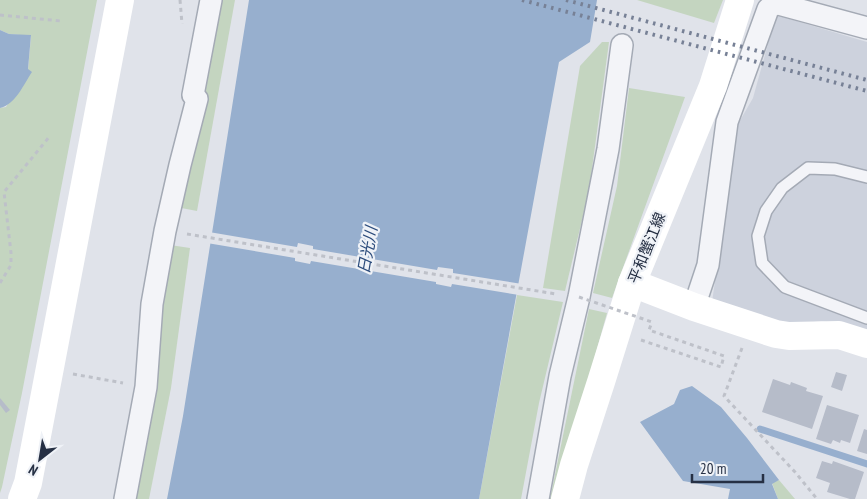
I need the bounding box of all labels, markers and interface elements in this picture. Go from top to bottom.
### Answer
street label: 平和蟹江線 [624,209,669,286]
water label: 日光川 [353,223,381,275]
north arrow [15,434,65,484]
scale bar [692,452,763,484]
text: 20 m [700,459,726,478]
text: N [25,460,41,480]

